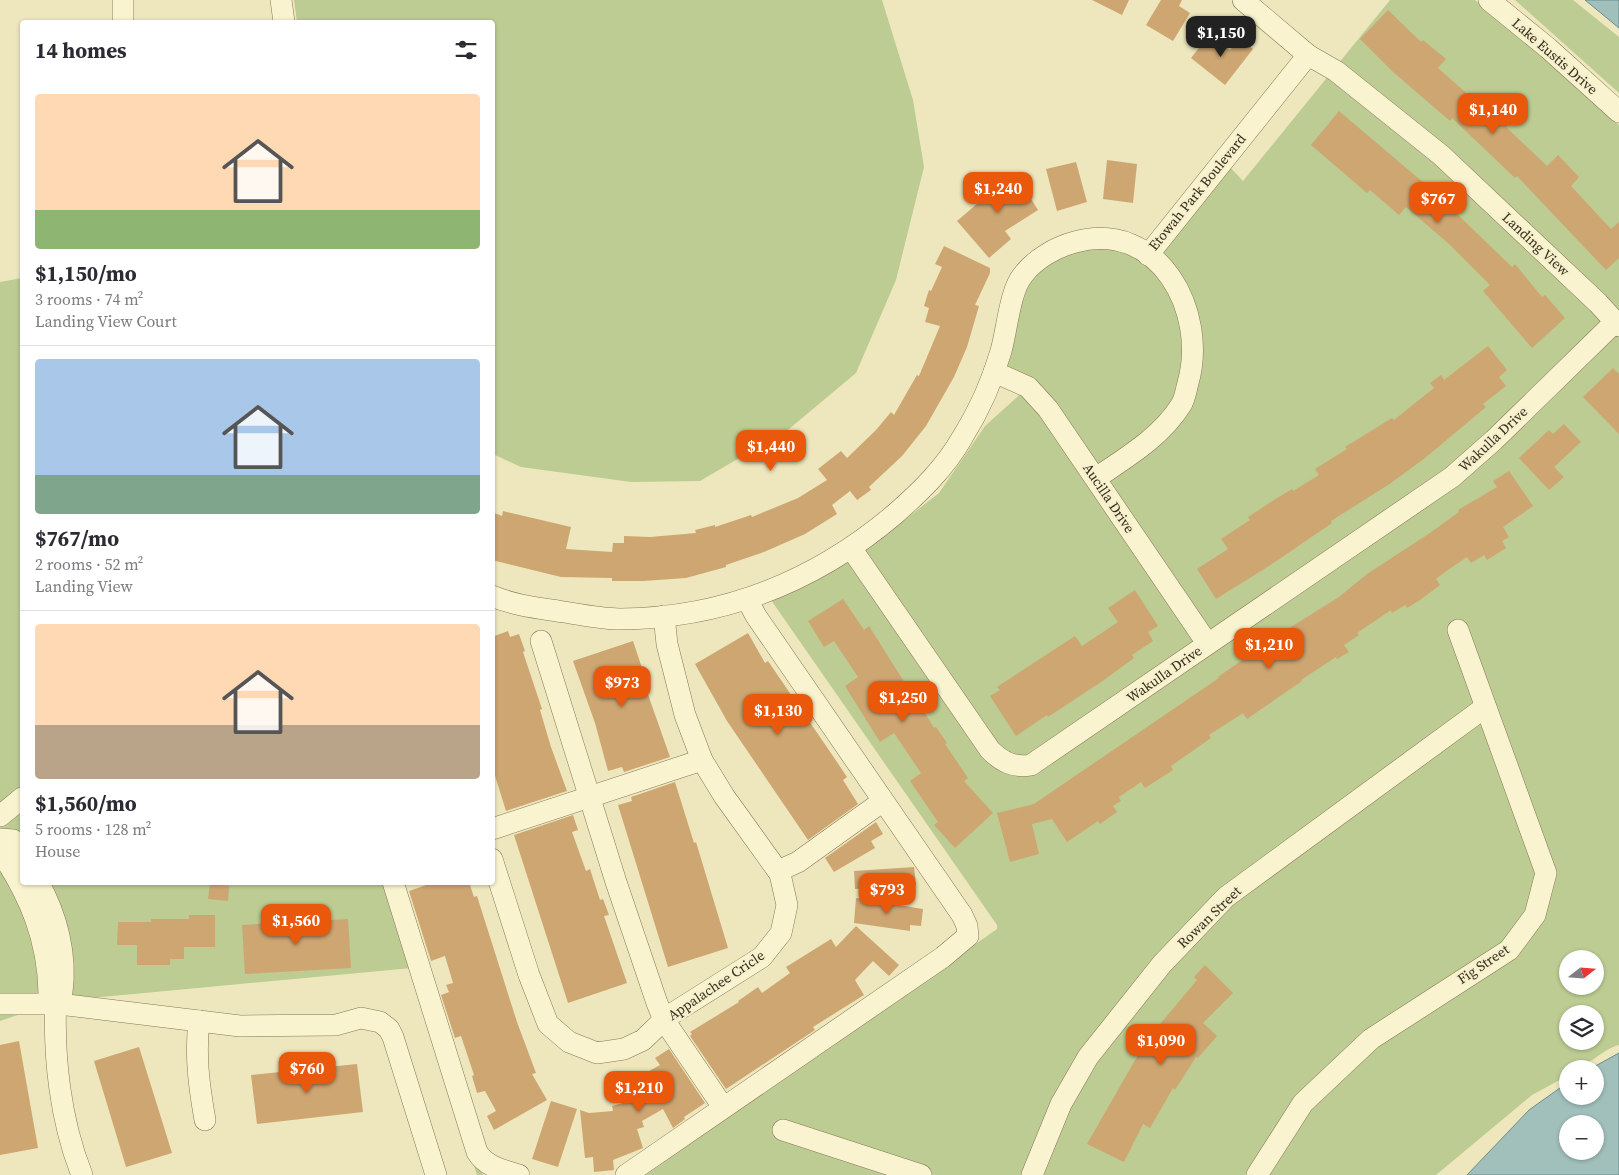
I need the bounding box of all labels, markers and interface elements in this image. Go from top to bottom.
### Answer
street label: Lake Eustis Drive [1508,13,1602,99]
pin: $1,150 [1180,15,1262,58]
text: $1,150 [1197,21,1245,43]
text: 14 homes [35,36,127,65]
icon: filters [452,36,480,64]
pin: $1,140 [1452,92,1534,135]
text: $1,140 [1469,98,1517,120]
icon: home [213,126,303,216]
street label: Etowah Park Boulevard [1144,129,1251,255]
pin: $1,240 [957,172,1039,214]
text: $1,240 [974,177,1022,199]
pin: $767 [1408,182,1468,224]
text: $767 [1421,187,1455,209]
street label: Landing View [1498,208,1574,281]
text: $1,150/mo [35,259,137,288]
text: 3 rooms · 74 m² [35,288,143,310]
text: Landing View Court [35,310,177,332]
icon: home [213,392,303,482]
street label: Wakulla Drive [1454,402,1532,476]
pin: $1,440 [730,430,812,472]
text: $1,440 [747,435,795,457]
street label: Aucilla Drive [1078,459,1140,537]
text: $767/mo [35,524,119,553]
text: 2 rooms · 52 m² [35,553,143,575]
text: Landing View [35,575,133,597]
pin: $1,210 [1228,628,1310,670]
text: $1,210 [1245,633,1293,655]
street label: Wakulla Drive [1122,641,1206,707]
icon: home [213,657,303,747]
pin: $973 [592,666,652,708]
text: $973 [605,671,639,693]
pin: $1,250 [862,680,944,723]
text: $1,250 [879,686,927,708]
pin: $1,130 [737,694,819,736]
text: $1,130 [754,699,802,721]
text: $1,560/mo [35,789,137,818]
text: 5 rooms · 128 m² [35,818,151,840]
text: House [35,840,80,862]
pin: $793 [857,872,917,915]
text: $793 [870,878,904,900]
street label: Rowan Street [1173,881,1246,953]
pin: $1,560 [255,904,337,946]
text: $1,560 [272,909,320,931]
street label: Fig Street [1453,939,1513,989]
street label: Appalachee Cricle [664,945,768,1025]
north arrow [1559,950,1604,995]
map controls [1559,950,1604,1160]
button: layers [1559,1005,1604,1050]
pin: $1,090 [1120,1024,1202,1066]
text: $1,090 [1137,1029,1185,1051]
pin: $760 [277,1052,337,1094]
text: $760 [290,1057,324,1079]
button: + [1559,1060,1604,1105]
pin: $1,210 [598,1070,680,1113]
text: $1,210 [615,1076,663,1098]
button: − [1559,1115,1604,1160]

